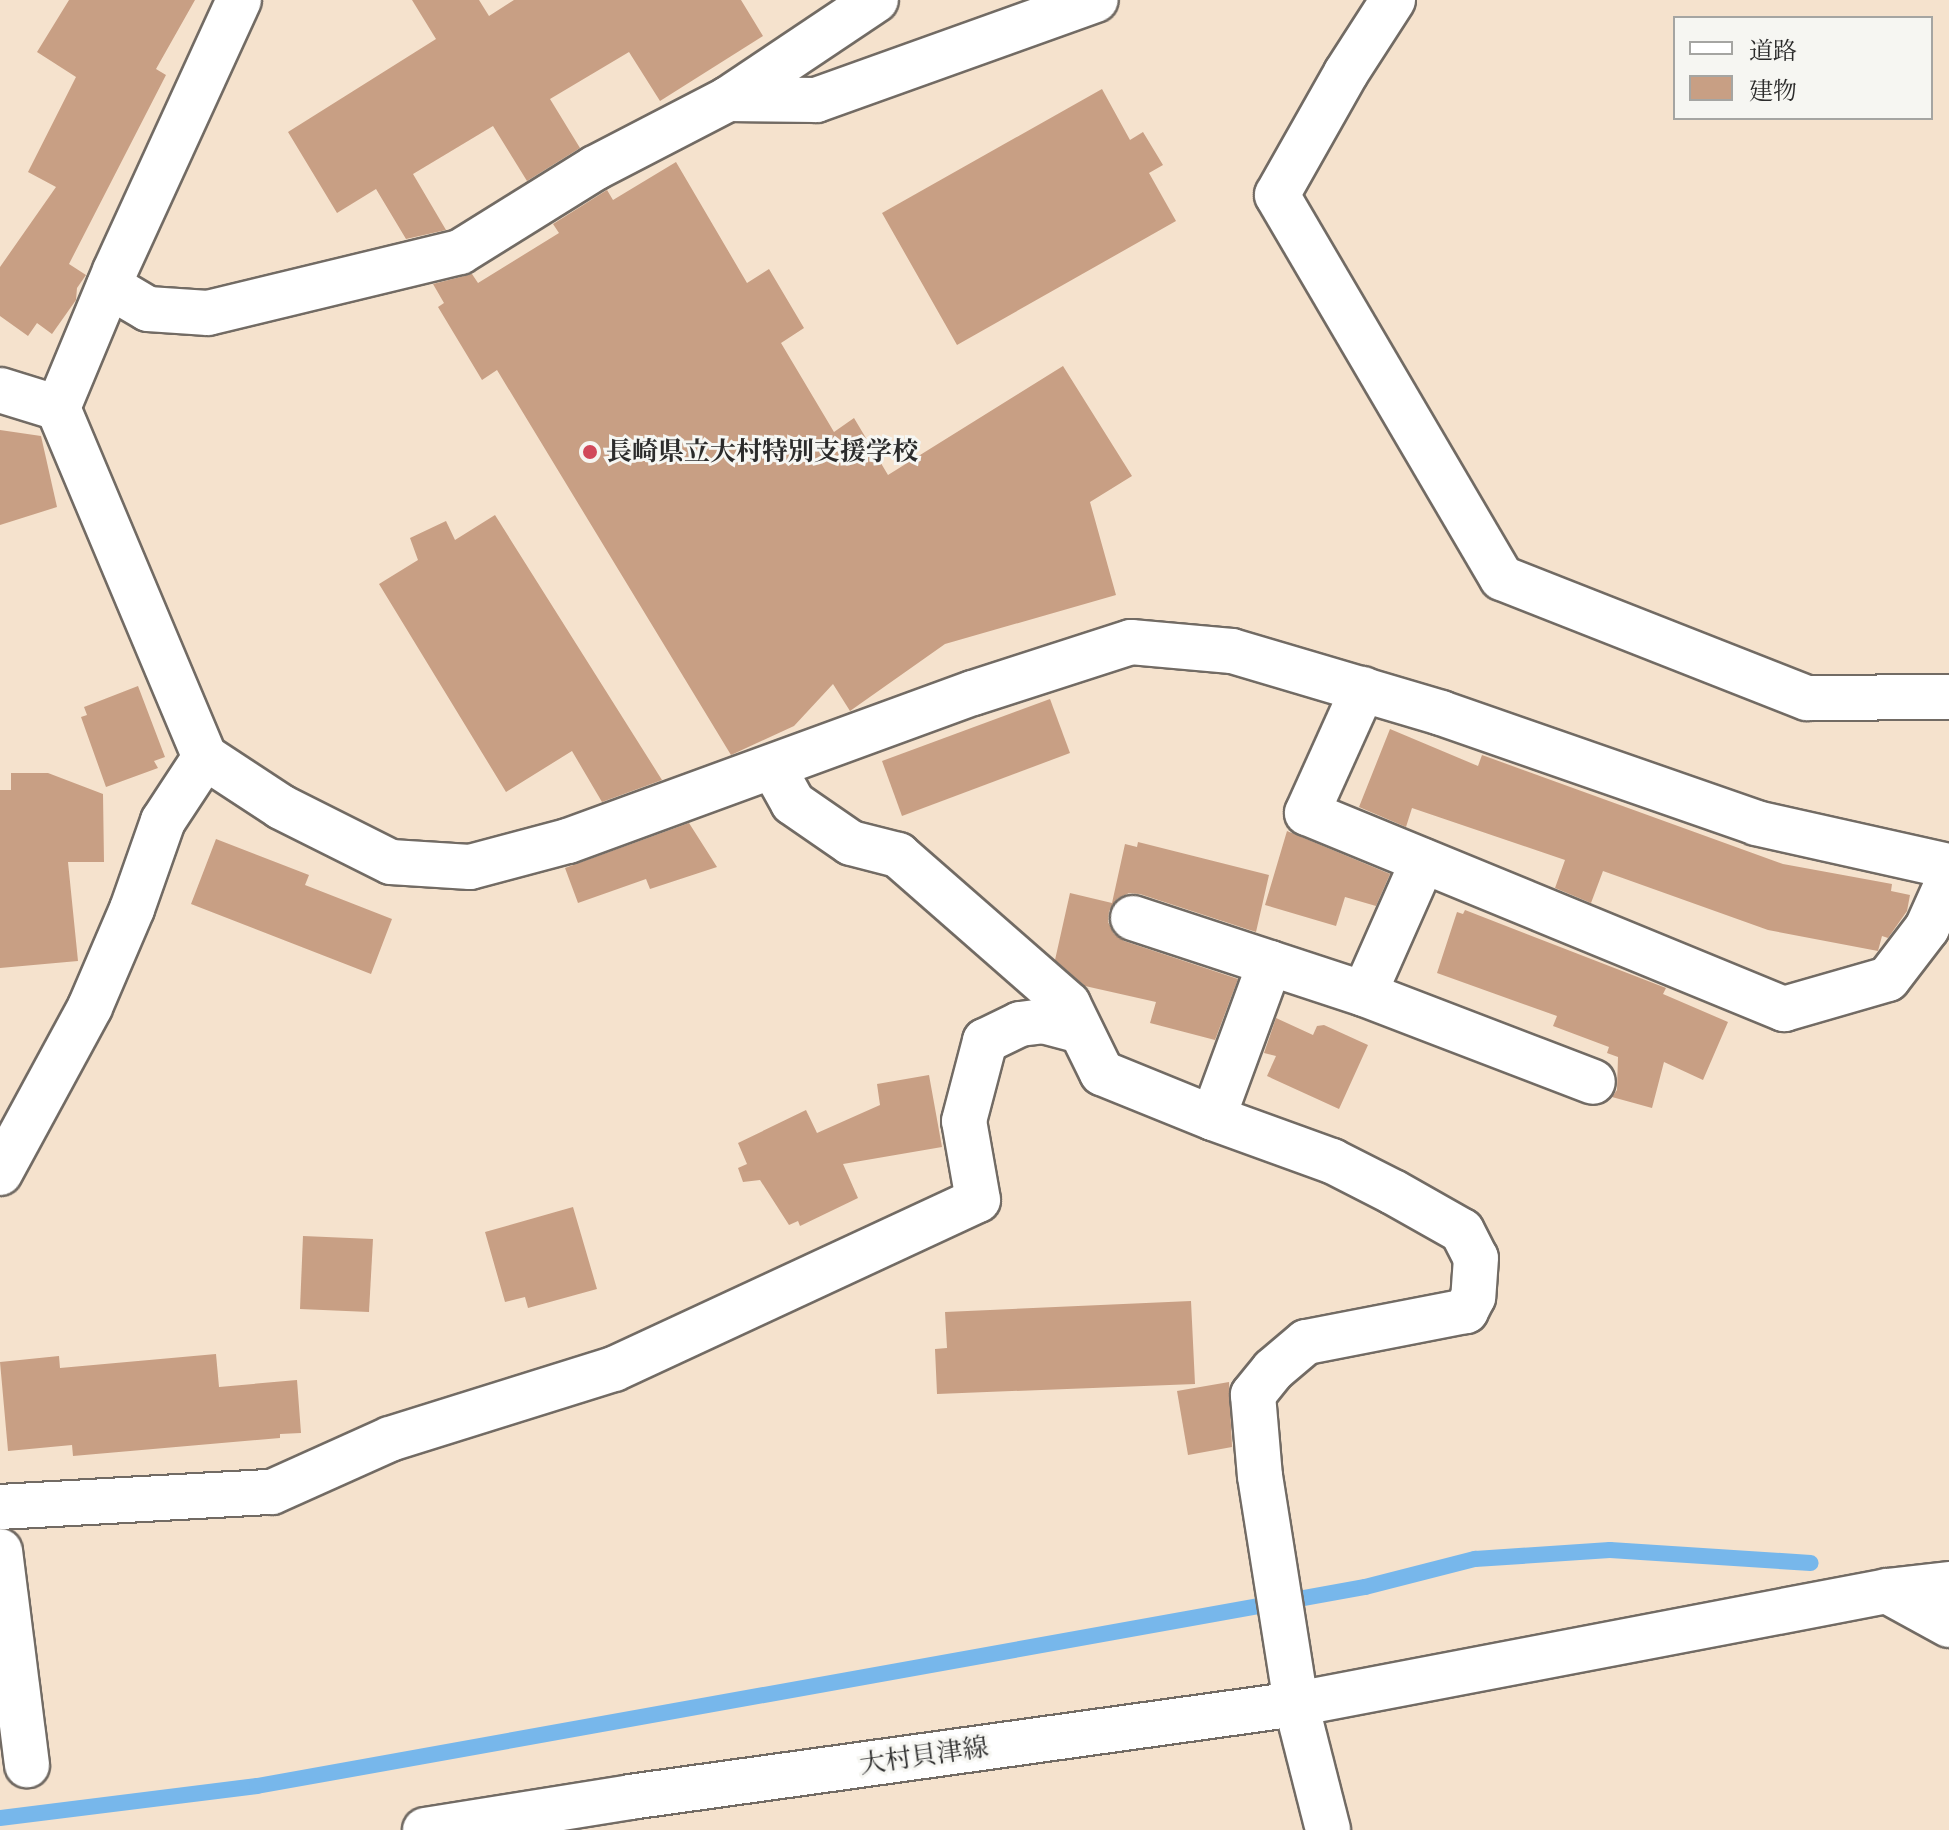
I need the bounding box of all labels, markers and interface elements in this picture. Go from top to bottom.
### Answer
legend [1673,16,1933,120]
text: 道路 [1749,37,1797,65]
text: 建物 [1749,77,1797,105]
place label: 長崎県立大村特別支援学校 [606,436,918,468]
marker: 長崎県立大村特別支援学校 [581,443,599,461]
street label: 大村貝津線 [857,1732,991,1780]

